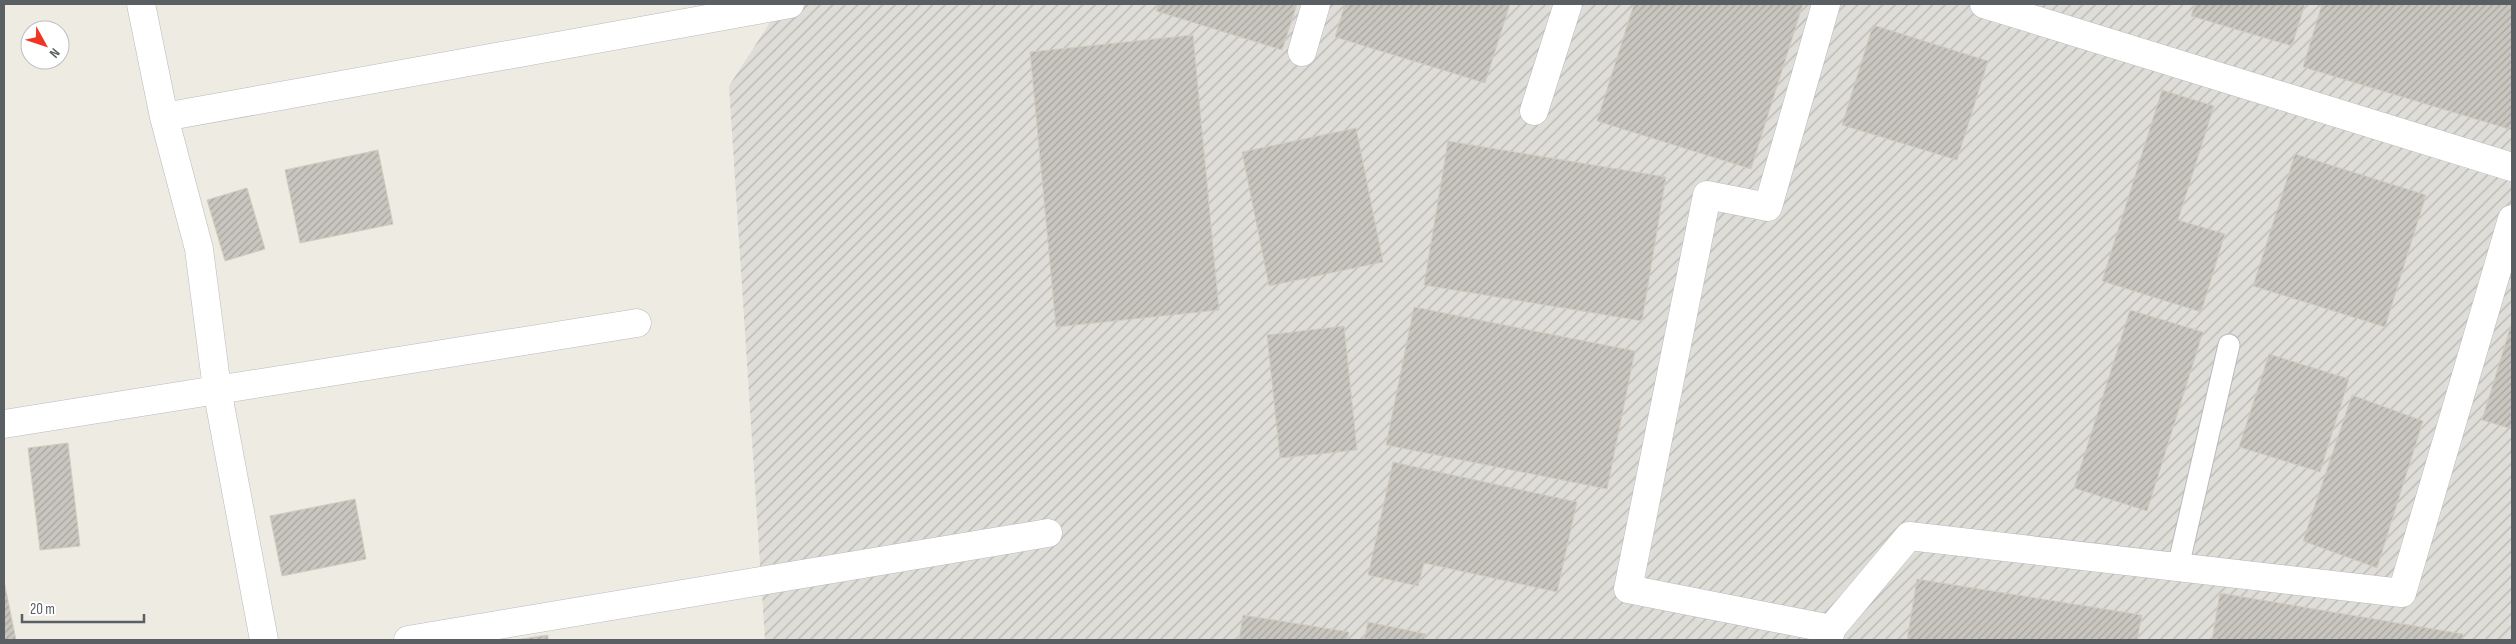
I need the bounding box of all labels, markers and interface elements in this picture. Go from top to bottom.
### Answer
north arrow [20,20,70,70]
text: N [46,45,63,61]
scale bar [22,592,145,624]
text: 20 m [30,600,55,619]

